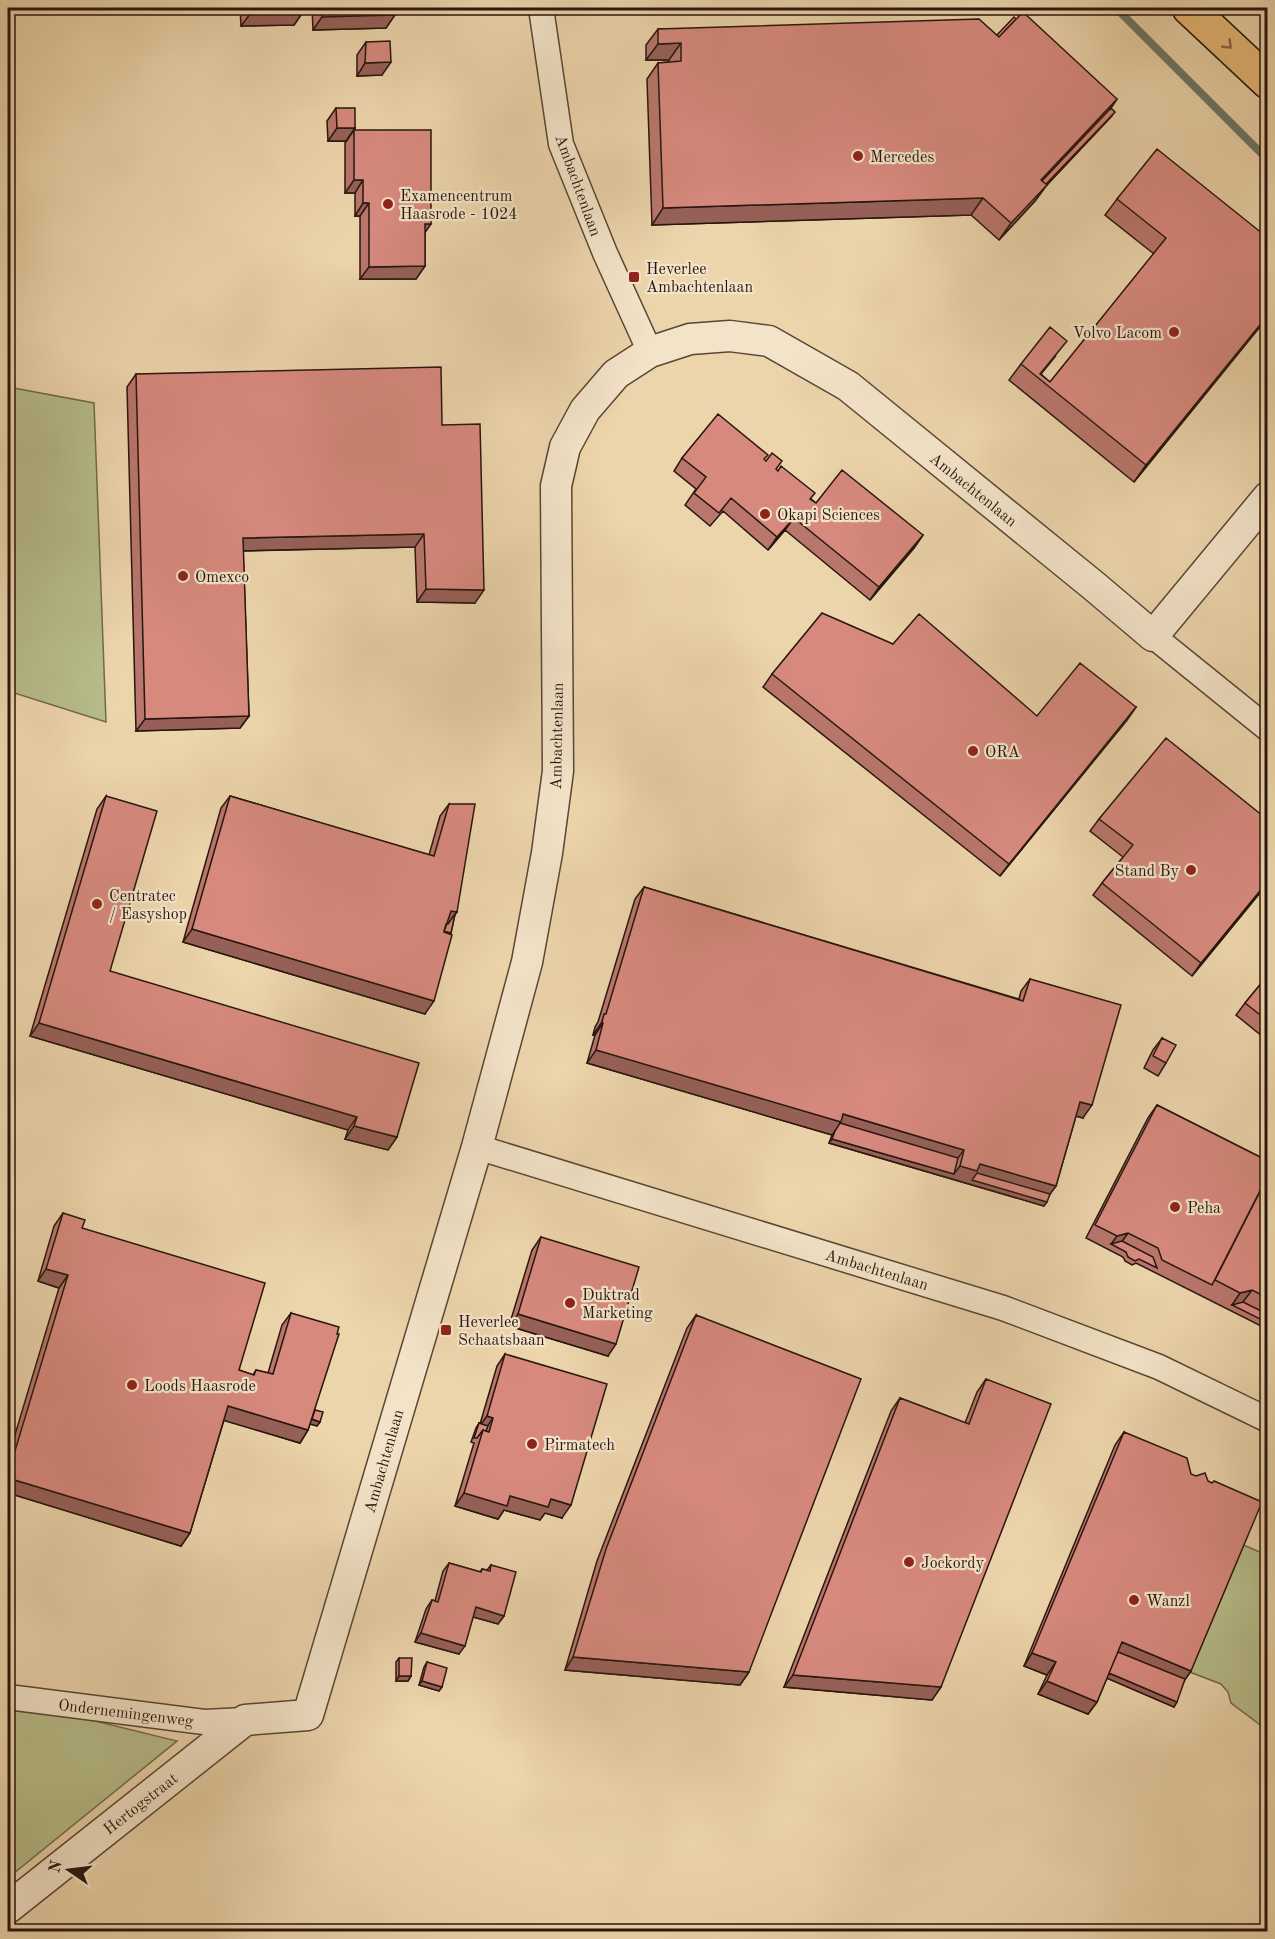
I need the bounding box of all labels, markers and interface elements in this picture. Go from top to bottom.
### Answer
one-way arrow [1222,38,1232,49]
street label: Ambachtenlaan [551,133,603,239]
marker: Mercedes [851,149,865,163]
place label: Mercedes [870,150,934,166]
place label: Examencentrum Haasrode - 1024 [400,189,518,223]
marker: Examencentrum Haasrode - 1024 [381,197,395,211]
place label: Heverlee Ambachtenlaan [646,262,753,296]
marker: Heverlee Ambachtenlaan [627,270,641,284]
marker: Volvo Lacom [1167,325,1181,339]
place label: Volvo Lacom [1073,326,1162,342]
street label: Ambachtenlaan [926,451,1020,531]
marker: Okapi Sciences [758,507,772,521]
place label: Okapi Sciences [777,508,880,524]
marker: Omexco [176,569,190,583]
place label: Omexco [195,570,249,586]
street label: Ambachtenlaan [549,682,567,790]
marker: ORA [966,744,980,758]
place label: ORA [985,745,1020,761]
marker: Stand By [1184,863,1198,877]
place label: Stand By [1115,864,1180,880]
place label: Centratec / Easyshop [109,889,187,923]
marker: Centratec / Easyshop [90,897,104,911]
marker: Peha [1168,1200,1182,1214]
place label: Peha [1187,1201,1221,1217]
street label: Ambachtenlaan [823,1248,930,1294]
place label: Duktrad Marketing [582,1288,653,1322]
marker: Duktrad Marketing [563,1296,577,1310]
place label: Heverlee Schaatsbaan [458,1315,545,1349]
marker: Heverlee Schaatsbaan [439,1323,453,1337]
marker: Loods Haasrode [125,1378,139,1392]
place label: Loods Haasrode [144,1379,256,1395]
street label: Ambachtenlaan [362,1408,407,1515]
marker: Pirmatech [525,1437,539,1451]
place label: Pirmatech [544,1438,615,1454]
marker: Jockordy [902,1555,916,1569]
place label: Jockordy [921,1556,985,1572]
marker: Wanzl [1127,1593,1141,1607]
place label: Wanzl [1146,1594,1190,1610]
street label: Ondernemingenweg [57,1698,195,1730]
street label: Hertogstraat [101,1771,182,1838]
north arrow [39,1840,99,1900]
text: N [47,1858,66,1875]

